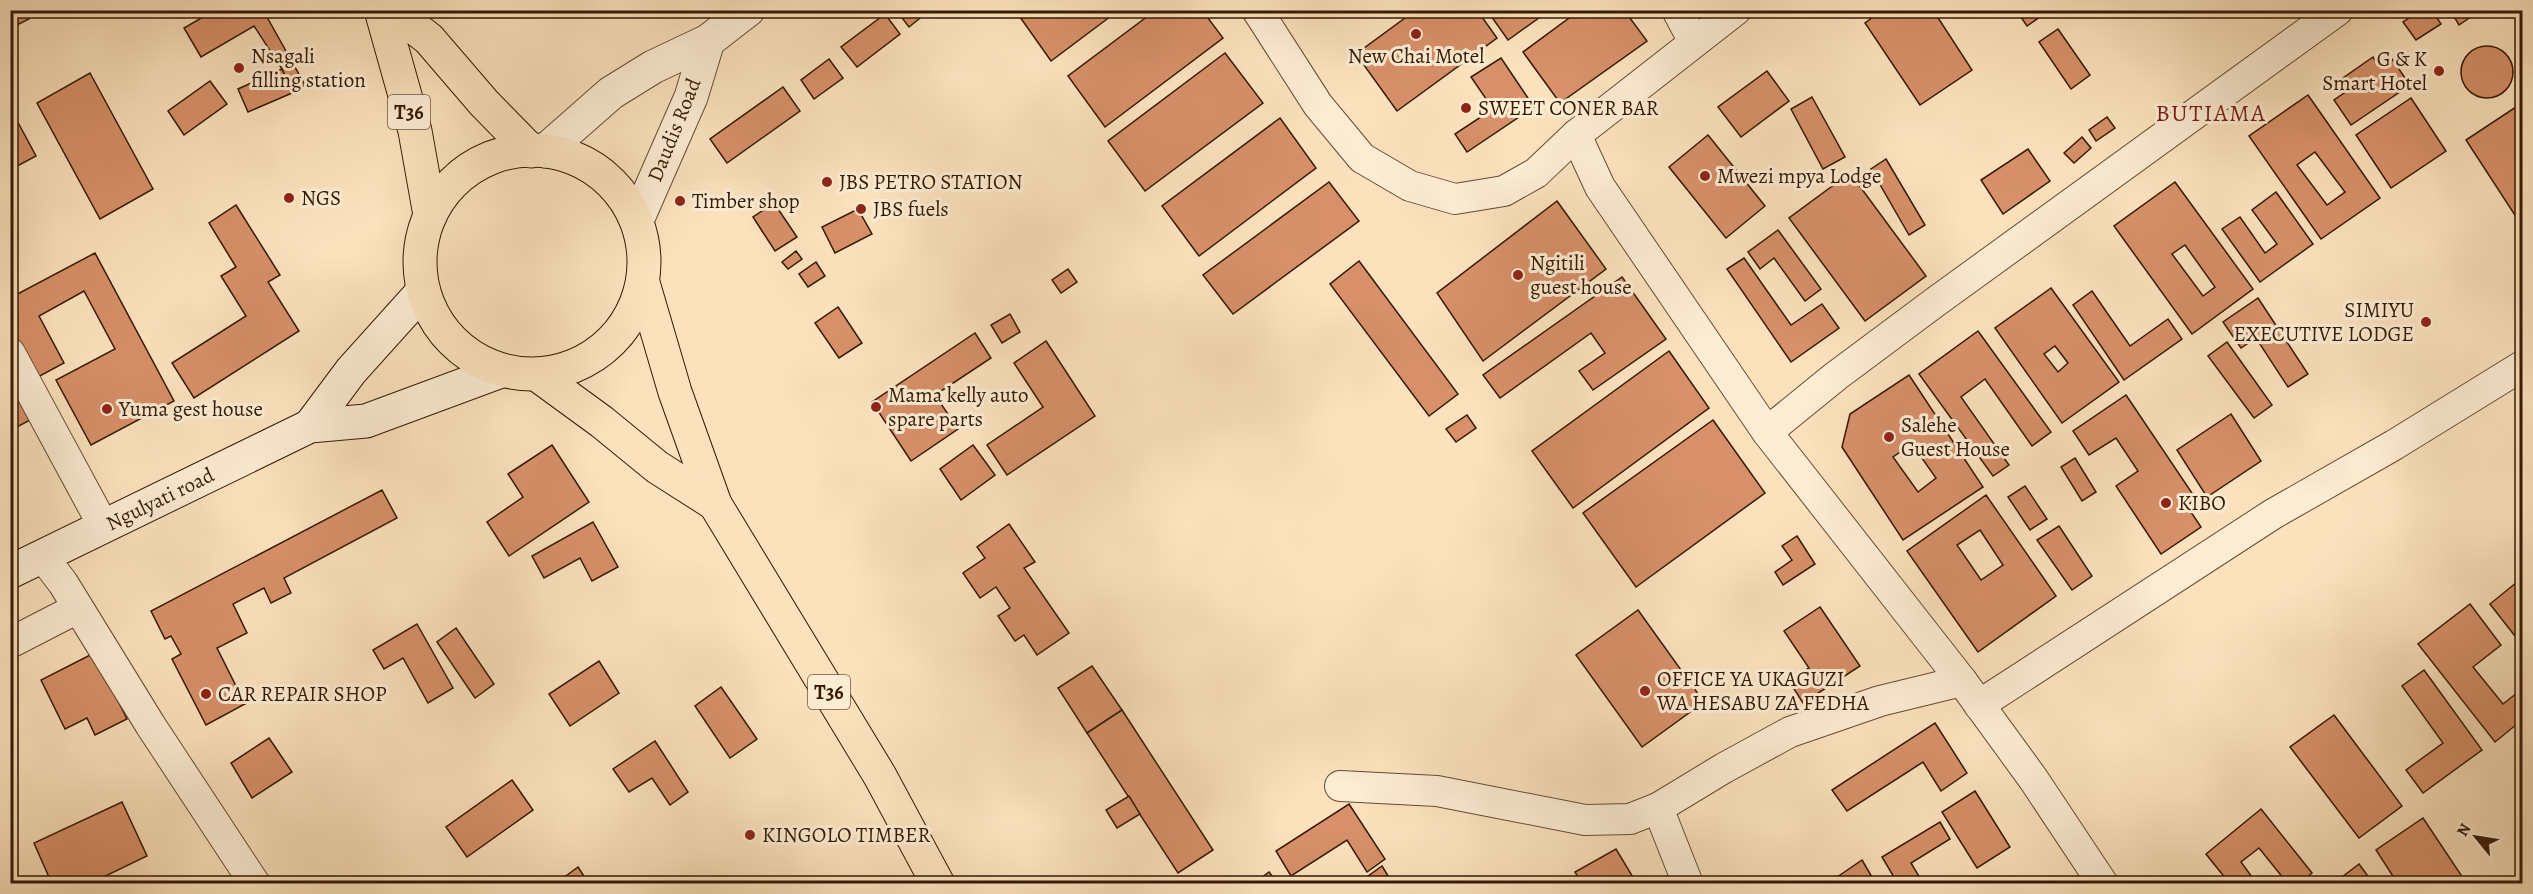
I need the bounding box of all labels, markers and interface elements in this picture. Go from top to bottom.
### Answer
marker: New Chai Motel [1409,27,1423,41]
place label: Nsagali filling station [251,42,366,94]
place label: New Chai Motel [1348,42,1484,70]
place label: G & K Smart Hotel [2322,45,2427,97]
marker: Nsagali filling station [232,61,246,75]
marker: G & K Smart Hotel [2432,64,2446,78]
street label: Daudis Road [641,73,708,186]
place label: SWEET CONER BAR [1478,94,1659,122]
road number: T36 [388,95,430,129]
district label: BUTIAMA [2155,97,2267,129]
marker: SWEET CONER BAR [1459,101,1473,115]
place label: Mwezi mpya Lodge [1717,162,1882,190]
place label: JBS PETRO STATION [839,168,1023,196]
marker: Mwezi mpya Lodge [1698,169,1712,183]
marker: JBS PETRO STATION [820,175,834,189]
place label: NGS [301,184,341,212]
place label: Timber shop [692,187,800,215]
marker: NGS [282,191,296,205]
marker: Timber shop [673,194,687,208]
place label: JBS fuels [873,195,949,223]
marker: JBS fuels [854,202,868,216]
place label: Ngitili guest house [1530,249,1632,301]
marker: Ngitili guest house [1511,268,1525,282]
place label: SIMIYU EXECUTIVE LODGE [2234,296,2414,348]
marker: SIMIYU EXECUTIVE LODGE [2419,315,2433,329]
place label: Mama kelly auto spare parts [888,381,1029,433]
place label: Yuma gest house [118,395,263,423]
marker: Mama kelly auto spare parts [869,400,883,414]
marker: Yuma gest house [100,402,114,416]
place label: Salehe Guest House [1901,411,2010,463]
marker: Salehe Guest House [1882,430,1896,444]
street label: Ngulyati road [101,460,219,537]
place label: KIBO [2178,489,2226,517]
marker: KIBO [2159,496,2173,510]
place label: OFFICE YA UKAGUZI WA HESABU ZA FEDHA [1656,665,1870,717]
road number: T36 [808,675,850,709]
place label: CAR REPAIR SHOP [218,680,387,708]
marker: OFFICE YA UKAGUZI WA HESABU ZA FEDHA [1638,684,1652,698]
marker: CAR REPAIR SHOP [199,687,213,701]
north arrow [2446,807,2506,867]
text: N [2451,819,2476,841]
place label: KINGOLO TIMBER [762,821,931,849]
marker: KINGOLO TIMBER [743,828,757,842]

